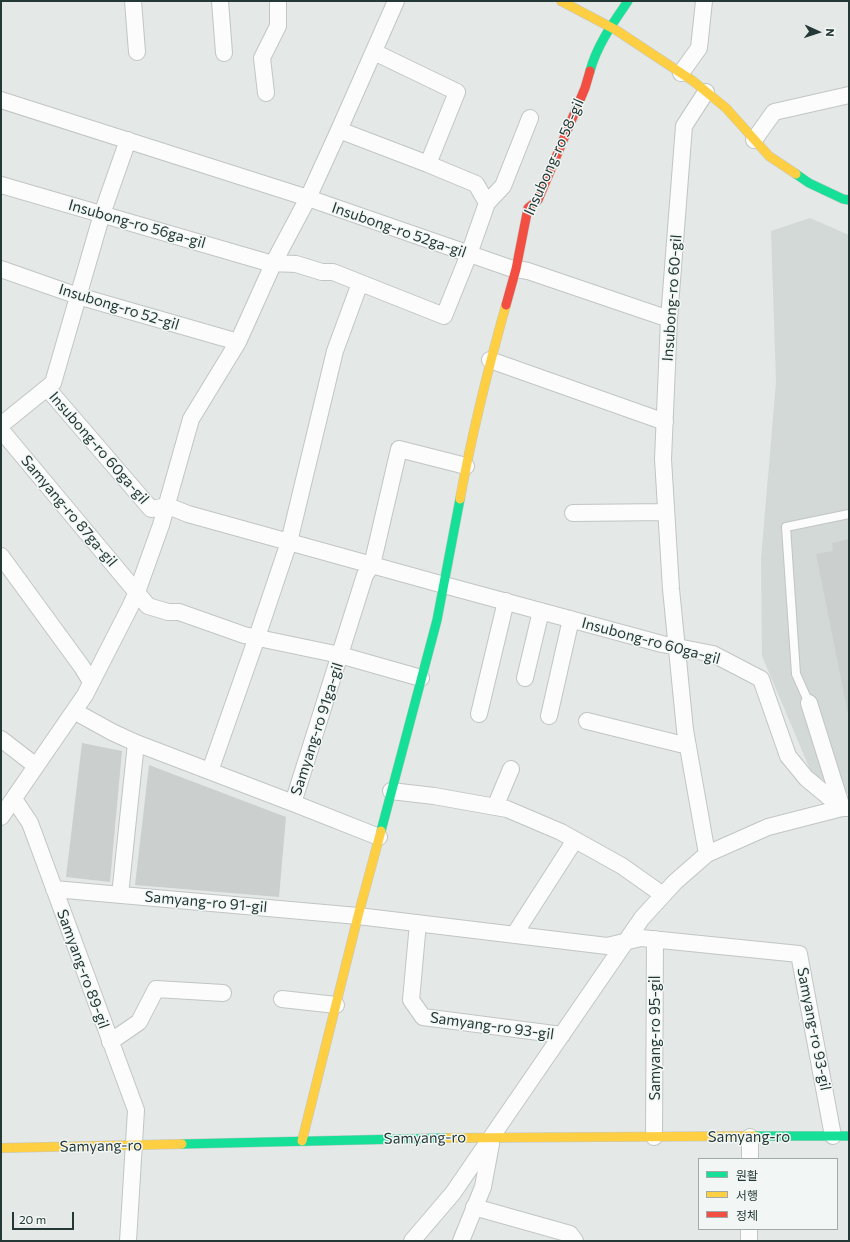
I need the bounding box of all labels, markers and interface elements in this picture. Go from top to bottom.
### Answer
north arrow [798,12,838,52]
text: N [824,28,837,37]
street label: Insubong-ro 58-gil [520,96,588,218]
street label: Insubong-ro 56ga-gil [66,196,208,252]
street label: Insubong-ro 52ga-gil [329,199,469,261]
street label: Insubong-ro 60-gil [659,234,685,362]
street label: Insubong-ro 52-gil [57,280,181,334]
street label: Insubong-ro 60ga-gil [45,388,153,508]
street label: Samyang-ro 87ga-gil [17,452,121,570]
street label: Insubong-ro 60ga-gil [580,614,722,668]
street label: Samyang-ro 91ga-gil [287,660,347,798]
street label: Samyang-ro 91-gil [144,888,268,916]
street label: Samyang-ro 89-gil [53,907,113,1031]
street label: Samyang-ro 93-gil [793,966,835,1092]
street label: Samyang-ro 95-gil [646,975,664,1101]
street label: Samyang-ro 93-gil [429,1008,555,1044]
street label: Samyang-ro [384,1128,466,1148]
street label: Samyang-ro [708,1128,790,1146]
street label: Samyang-ro [60,1136,142,1156]
legend [698,1158,838,1230]
text: 원활 [736,1168,758,1182]
text: 서행 [736,1188,758,1202]
scale bar [14,1204,76,1230]
text: 정체 [736,1208,758,1222]
text: 20 m [19,1212,46,1226]

